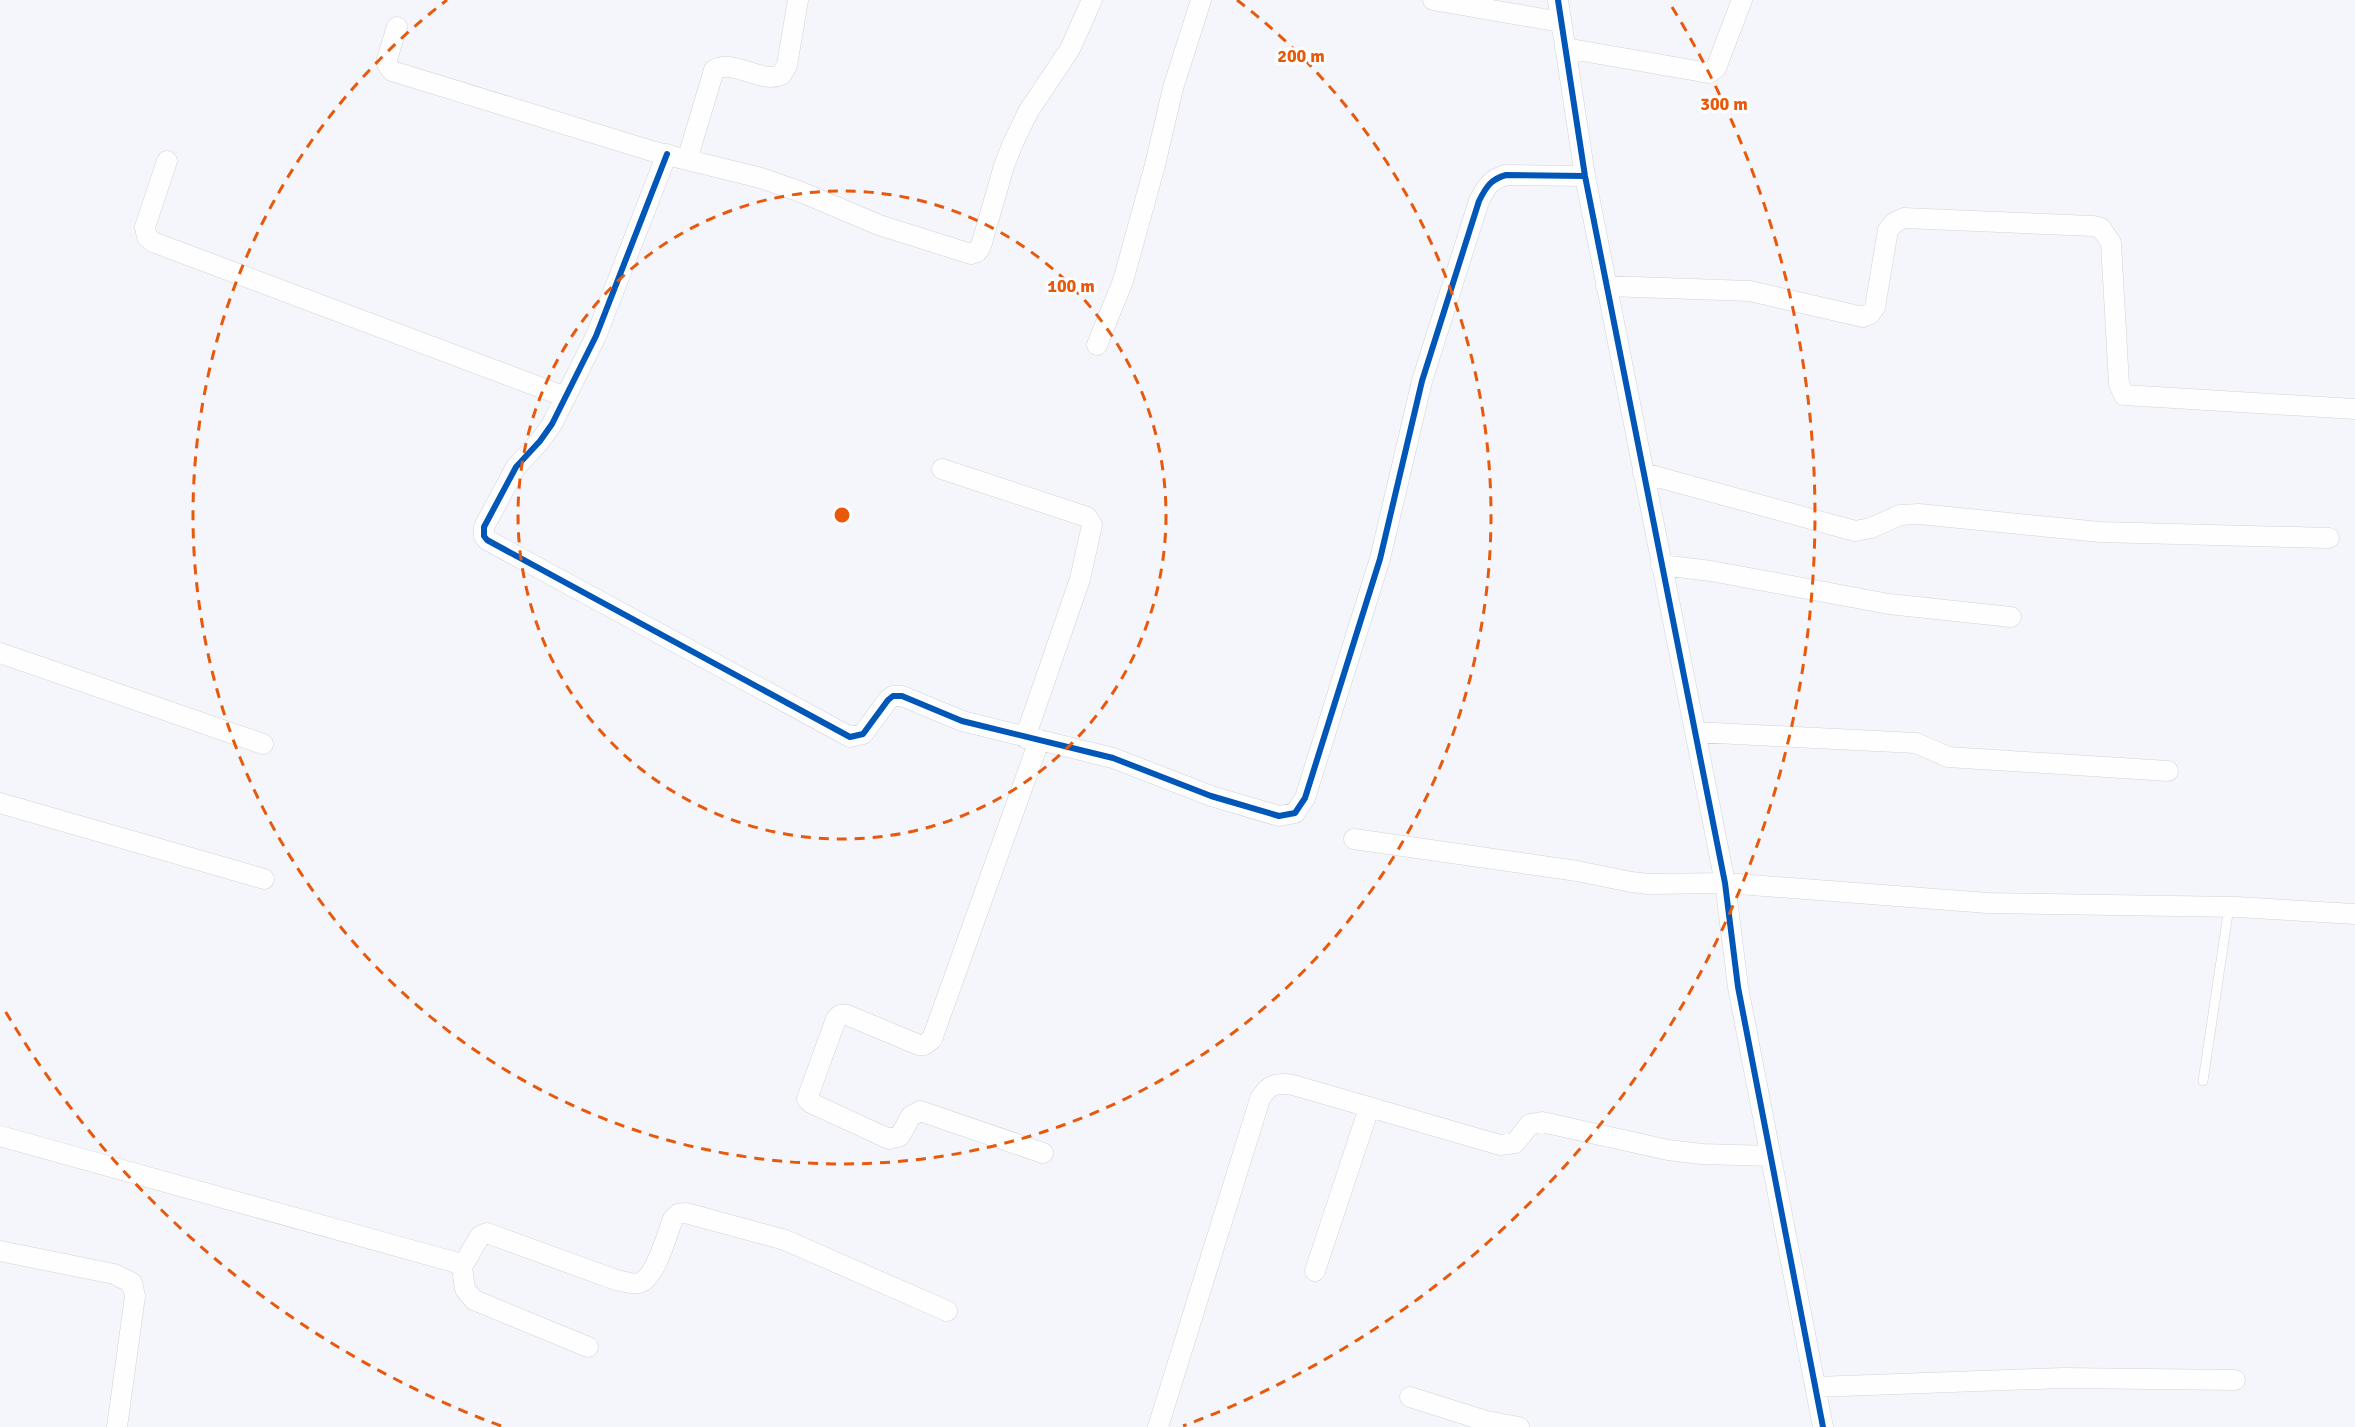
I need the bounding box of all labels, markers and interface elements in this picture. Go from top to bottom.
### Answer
text: 200 m [1277,45,1325,67]
text: 300 m [1700,93,1748,115]
text: 100 m [1047,275,1095,297]
centre of rings [832,505,852,525]

